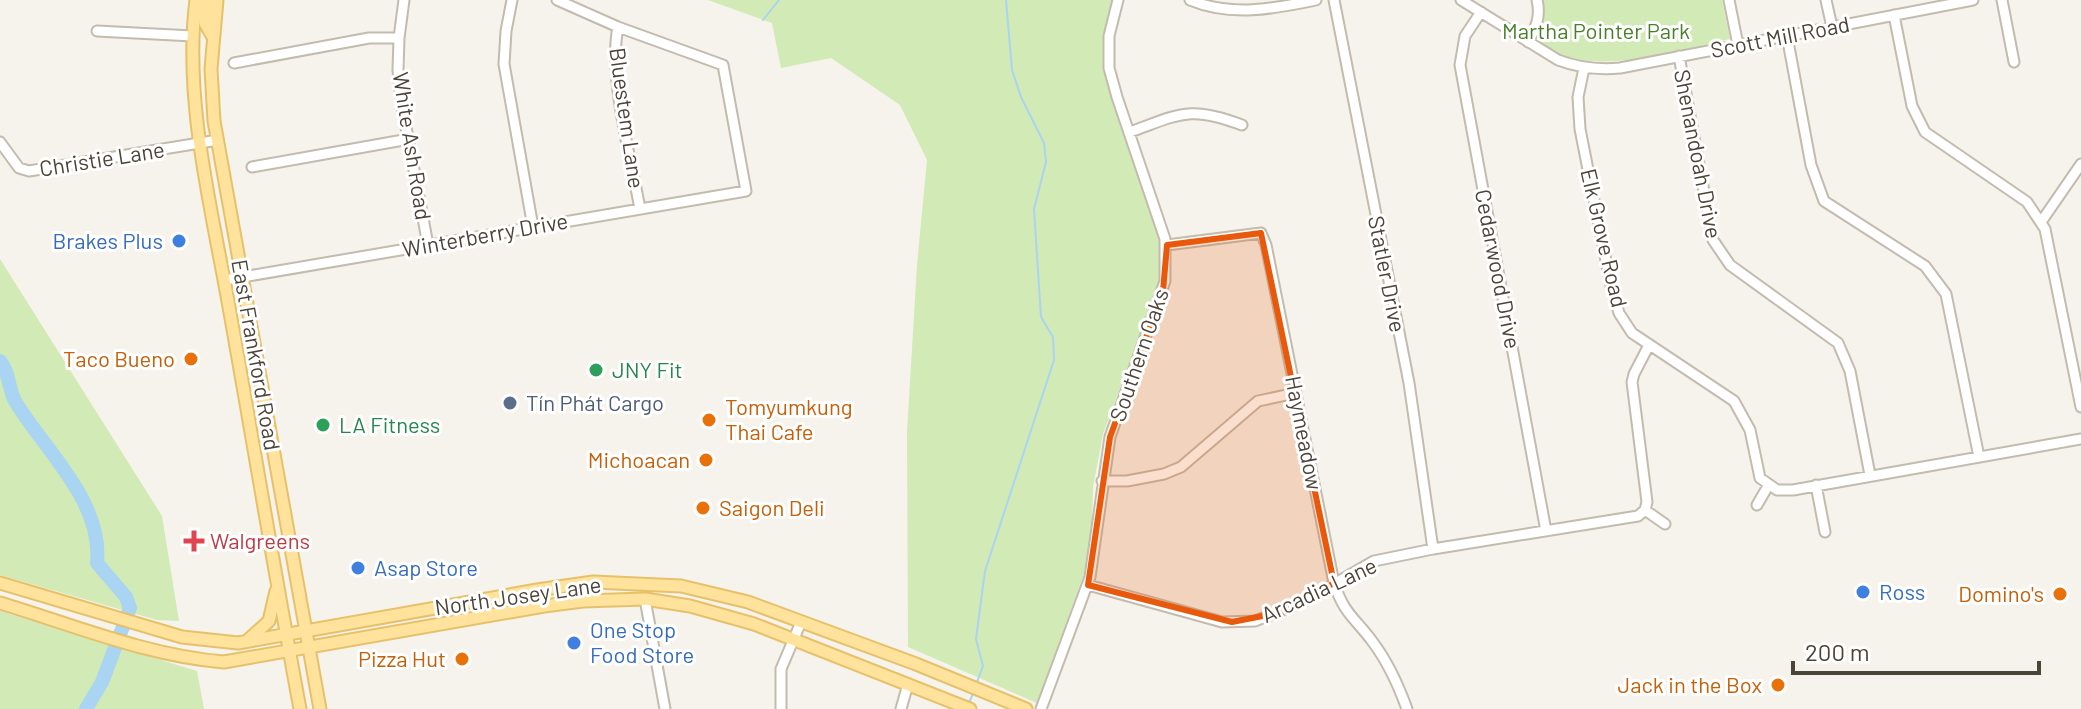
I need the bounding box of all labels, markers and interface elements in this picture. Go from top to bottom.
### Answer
street label: Scott Mill Road [1708,10,1851,62]
park label: Martha Pointer Park [1502,17,1690,43]
street label: Bluestem Lane [605,46,651,190]
street label: Shenandoah Drive [1670,67,1728,241]
street label: White Ash Road [388,70,438,222]
street label: Christie Lane [37,135,166,181]
street label: Elk Grove Road [1576,166,1634,310]
street label: Cedarwood Drive [1471,187,1527,351]
street label: Winterberry Drive [400,207,570,261]
street label: Statler Drive [1364,213,1412,334]
place label: Brakes Plus [52,227,163,253]
marker: Brakes Plus [170,232,188,250]
street label: East Frankford Road [227,257,287,452]
street label: Southern Oaks [1103,285,1173,424]
place label: Taco Bueno [63,345,175,371]
marker: Taco Bueno [182,350,200,368]
place label: JNY Fit [612,356,683,382]
marker: JNY Fit [587,361,605,379]
street label: Haymeadow [1281,373,1329,492]
place label: Tín Phát Cargo [526,389,664,415]
place label: Tomyumkung Thai Cafe [725,393,853,444]
marker: Tín Phát Cargo [501,394,519,412]
place label: LA Fitness [339,411,440,437]
marker: Tomyumkung Thai Cafe [700,411,718,429]
marker: LA Fitness [314,416,332,434]
place label: Michoacan [588,446,690,472]
marker: Michoacan [697,451,715,469]
place label: Saigon Deli [719,494,825,520]
marker: Saigon Deli [694,499,712,517]
place label: Walgreens [210,527,310,553]
marker: Walgreens [185,532,203,550]
street label: Arcadia Lane [1257,551,1380,627]
place label: Asap Store [374,554,478,580]
marker: Asap Store [349,559,367,577]
street label: North Josey Lane [433,570,603,620]
place label: Ross [1879,578,1925,604]
place label: Domino's [1958,580,2044,606]
marker: Ross [1854,583,1872,601]
marker: Domino's [2051,585,2069,603]
place label: One Stop Food Store [590,616,694,667]
scale bar [1793,625,2039,675]
marker: One Stop Food Store [565,634,583,652]
text: 200 m [1805,637,1870,666]
place label: Pizza Hut [358,645,446,671]
marker: Pizza Hut [453,650,471,668]
place label: Jack in the Box [1617,671,1762,697]
marker: Jack in the Box [1769,676,1787,694]

